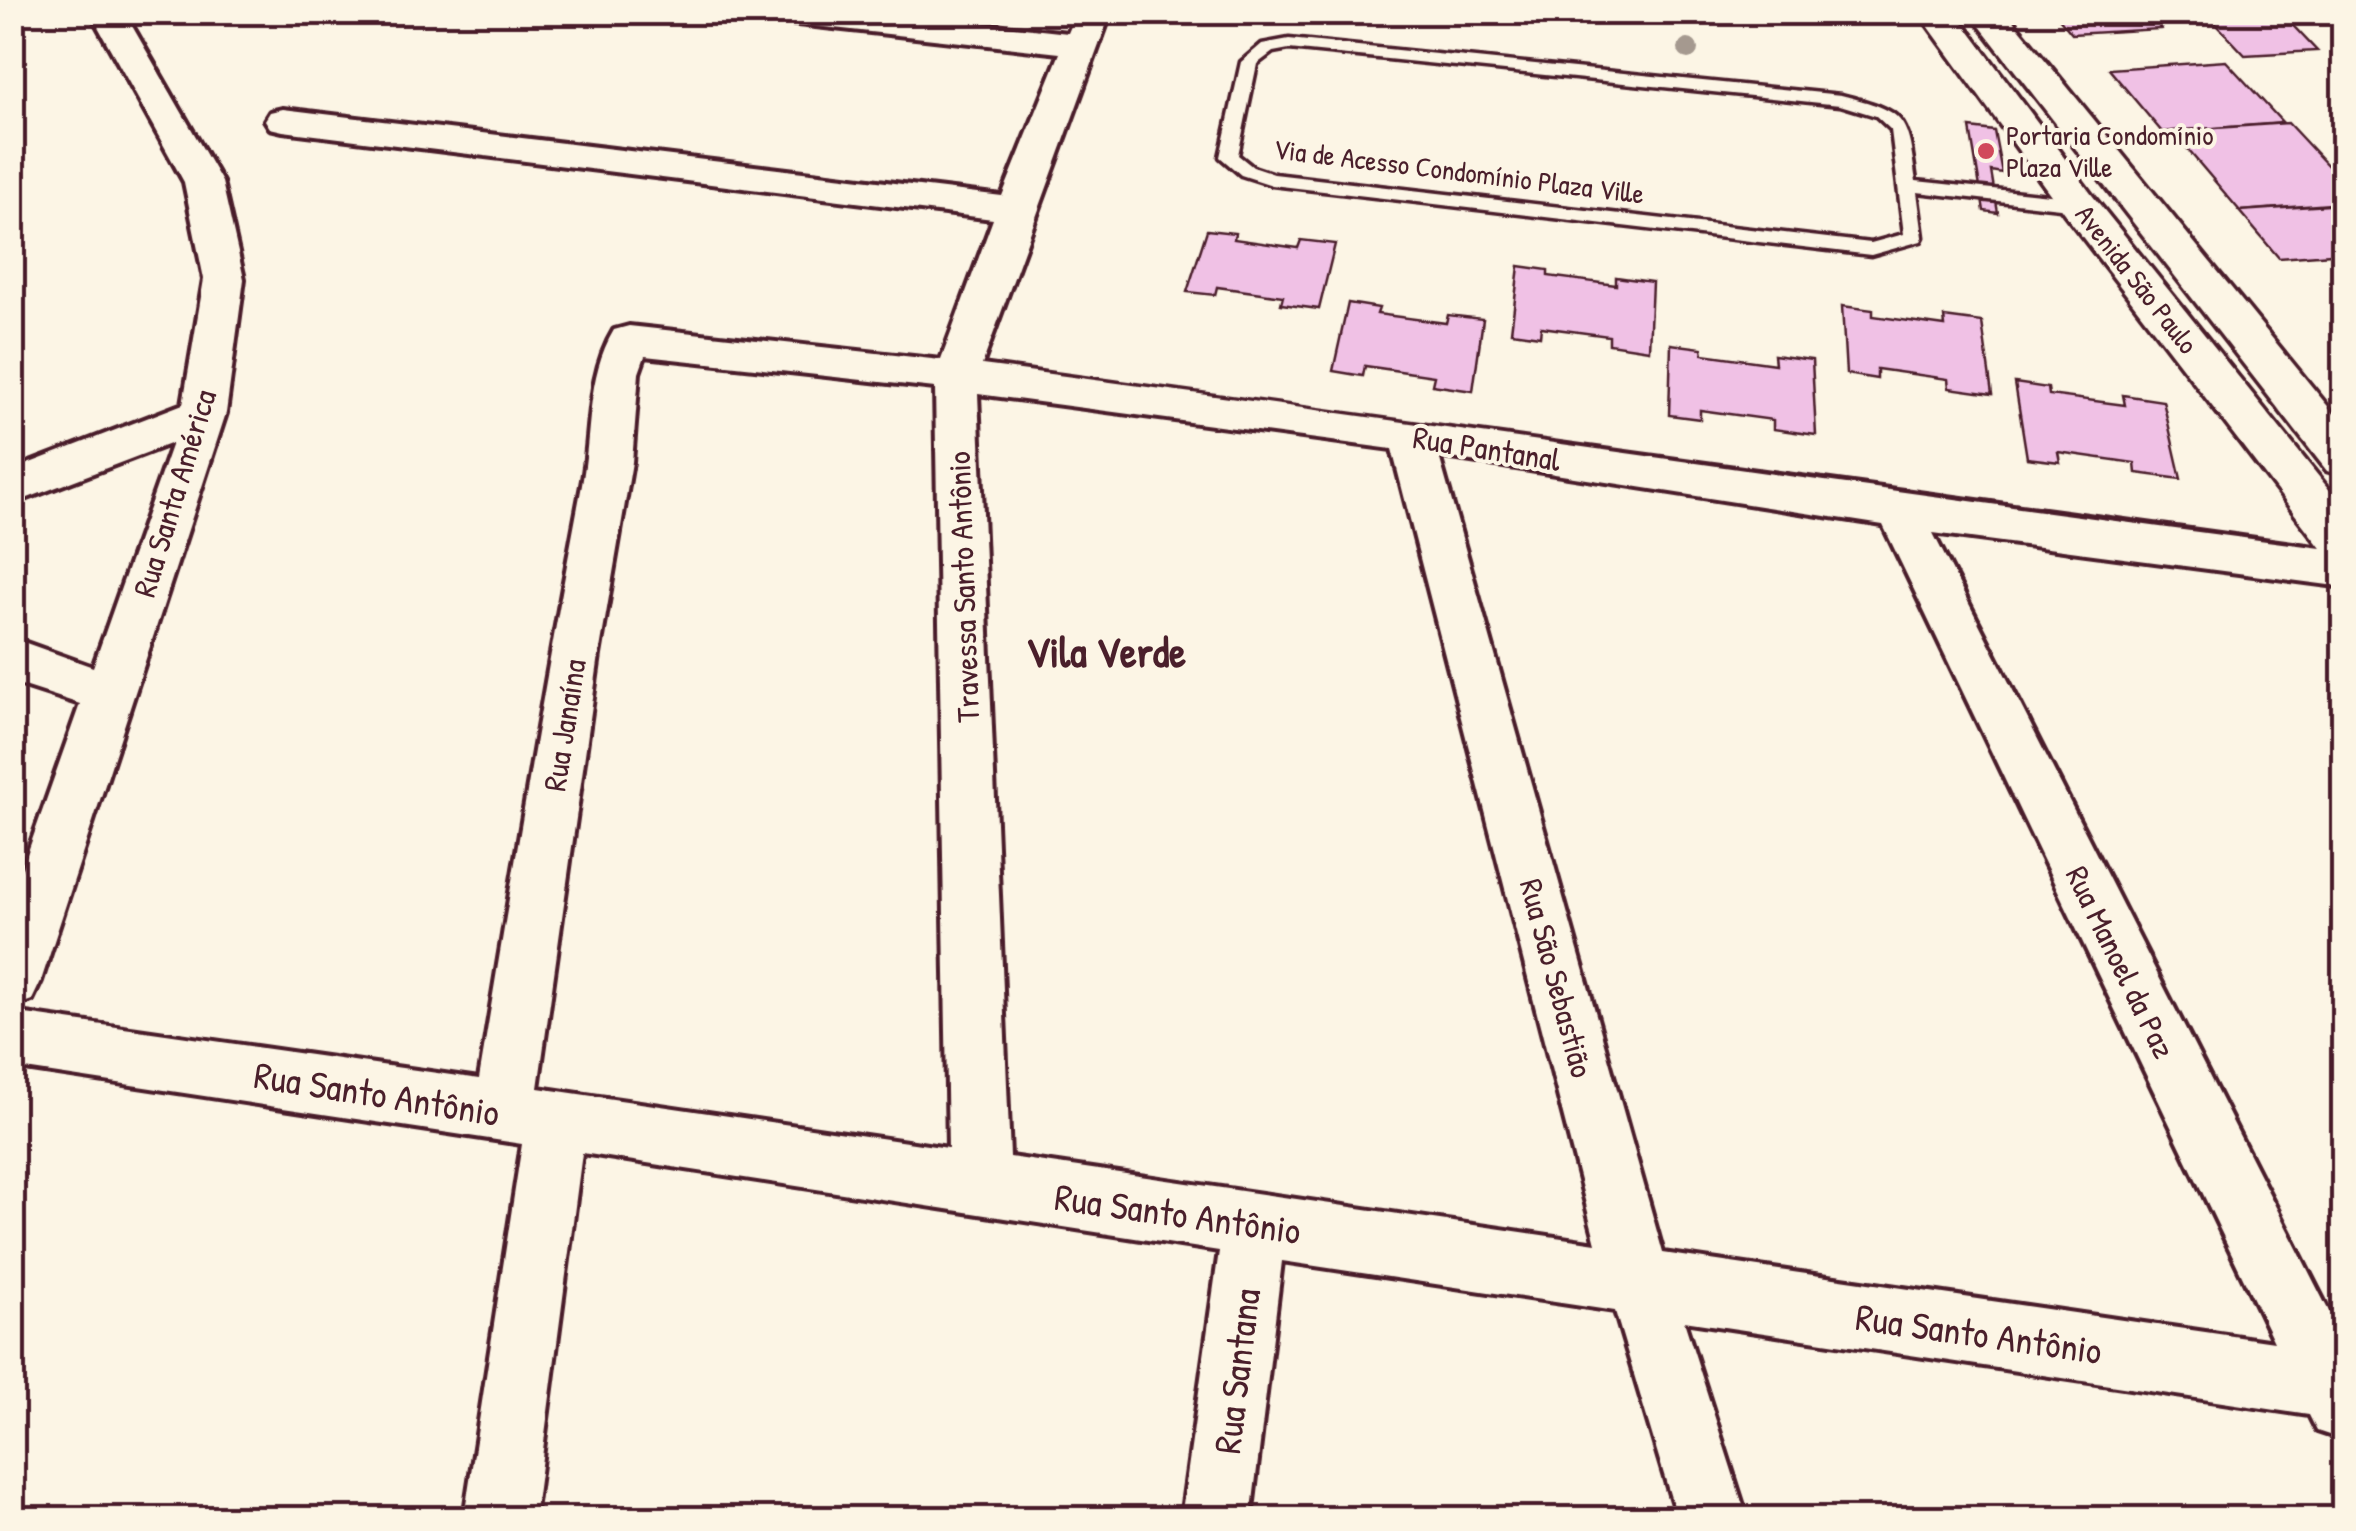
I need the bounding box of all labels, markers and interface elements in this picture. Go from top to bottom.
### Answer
place label: Portaria Condomínio Plaza Ville [2006,116,2214,186]
street label: Via de Acesso Condomínio Plaza Ville [1272,129,1646,213]
marker: Portaria Condomínio Plaza Ville [1975,140,1997,162]
street label: Avenida São Paulo [2067,197,2207,361]
street label: Rua Santa América [122,384,226,602]
street label: Rua Pantanal [1410,415,1564,481]
street label: Travessa Santo Antônio [937,451,989,723]
district label: Vila Verde [1026,623,1186,680]
street label: Rua Janaína [532,656,596,794]
street label: Rua Manoel da Paz [2056,859,2186,1065]
street label: Rua São Sebastião [1510,874,1604,1082]
street label: Rua Santo Antônio [251,1048,503,1138]
street label: Rua Santo Antônio [1052,1170,1304,1256]
street label: Rua Santana [1200,1286,1272,1456]
street label: Rua Santo Antônio [1853,1290,2105,1376]

